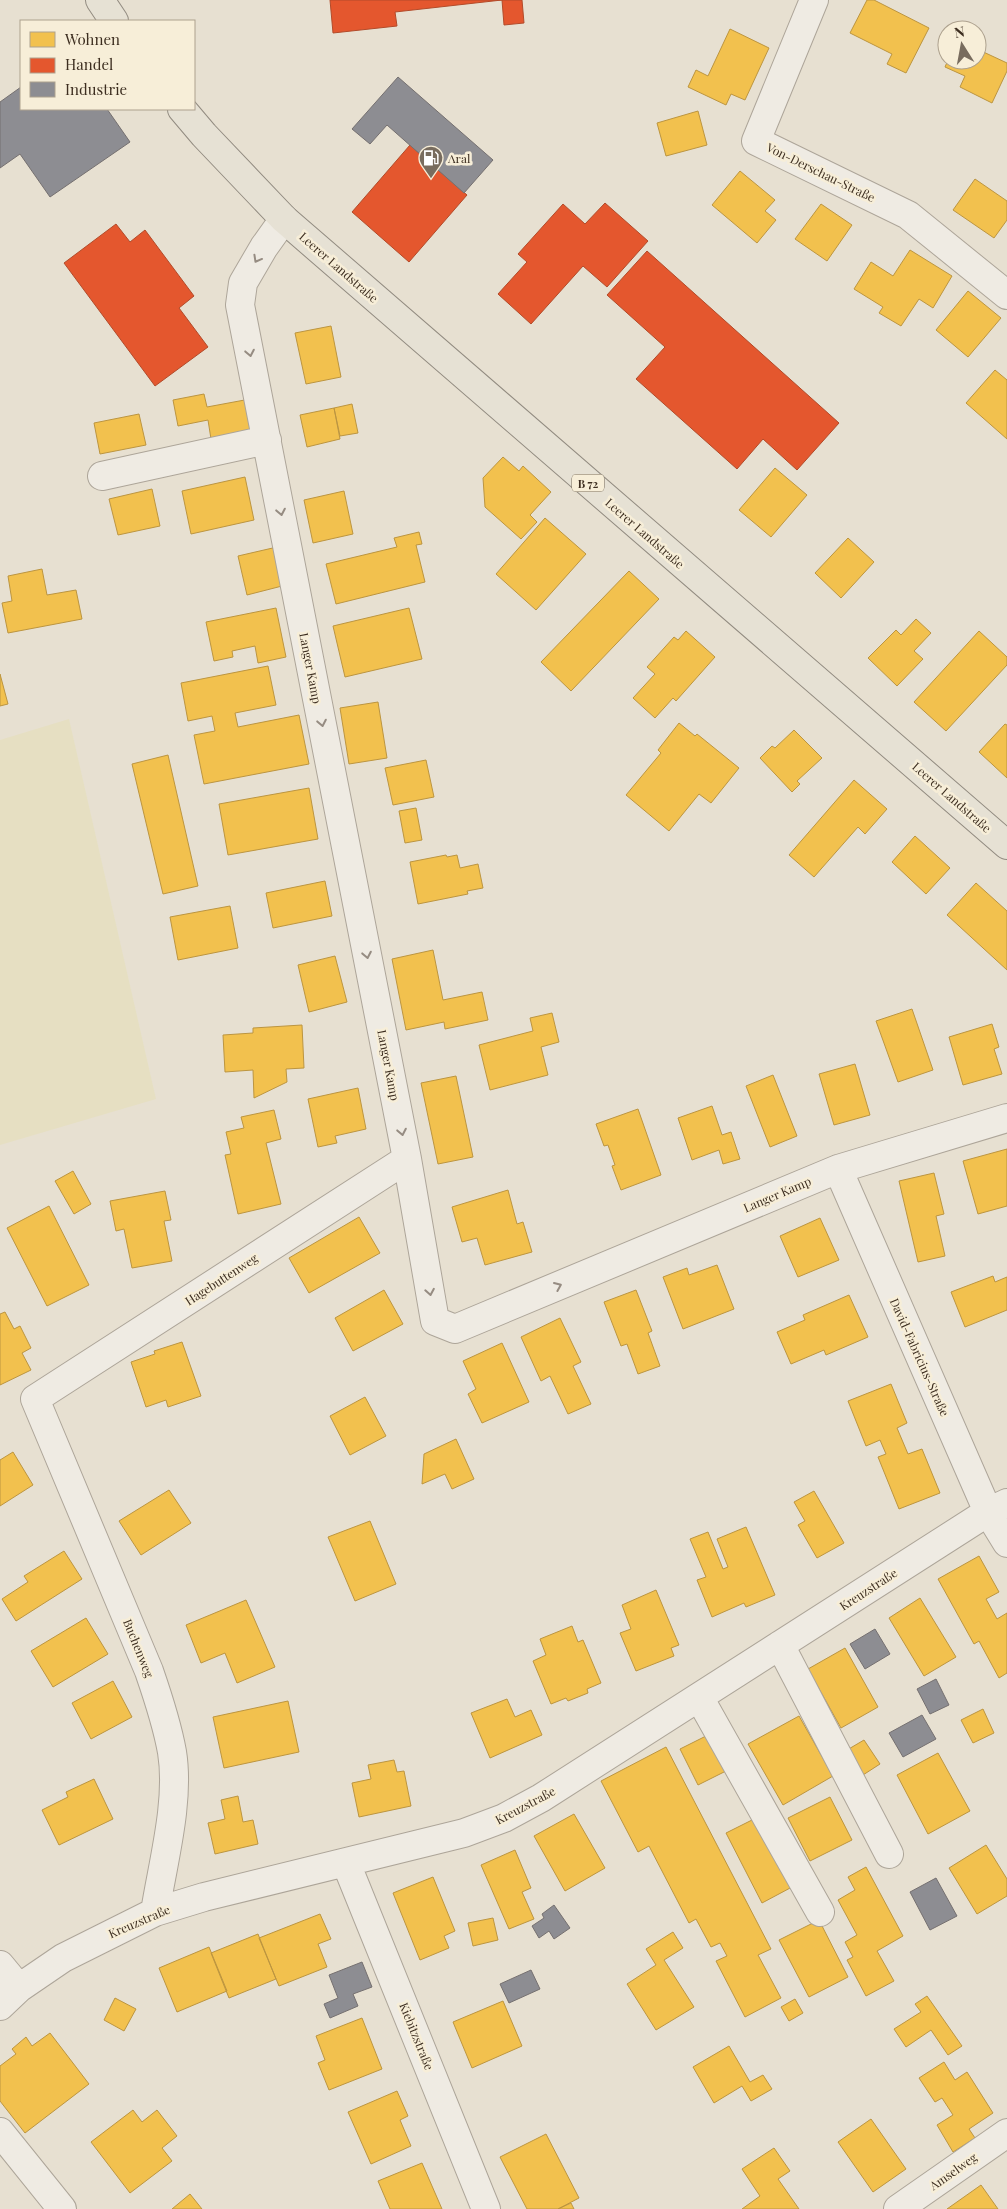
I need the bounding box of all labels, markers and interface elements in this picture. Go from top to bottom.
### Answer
legend [20,20,195,110]
north arrow [937,20,987,70]
text: N [953,21,966,42]
text: Wohnen [64,29,120,49]
text: Handel [65,54,113,74]
text: Industrie [65,79,127,99]
street label: Von-Derschau-Straße [763,138,878,205]
fuel station icon: Aral [418,145,444,179]
place label: Aral [447,150,471,166]
street label: Leerer Landstraße [296,228,382,306]
one-way arrow [253,254,263,263]
one-way arrow [244,348,254,357]
road number: B 72 [572,474,604,492]
street label: Leerer Landstraße [602,494,688,572]
one-way arrow [275,508,286,517]
street label: Langer Kamp [296,631,326,705]
one-way arrow [317,719,327,728]
street label: Leerer Landstraße [909,758,995,836]
one-way arrow [362,951,372,960]
street label: Langer Kamp [374,1028,404,1102]
one-way arrow [396,1128,407,1136]
street label: Langer Kamp [741,1173,813,1215]
street label: Hagebuttenweg [182,1249,261,1309]
one-way arrow [553,1281,562,1292]
one-way arrow [425,1288,435,1296]
street label: David-Fabricius-Straße [887,1295,953,1419]
street label: Kreuzstraße [836,1564,900,1614]
street label: Buchenweg [120,1616,158,1680]
street label: Kreuzstraße [492,1783,558,1827]
street label: Kreuzstraße [106,1901,172,1941]
street label: Kiebitzstraße [396,2000,438,2072]
street label: Amselweg [925,2148,981,2194]

